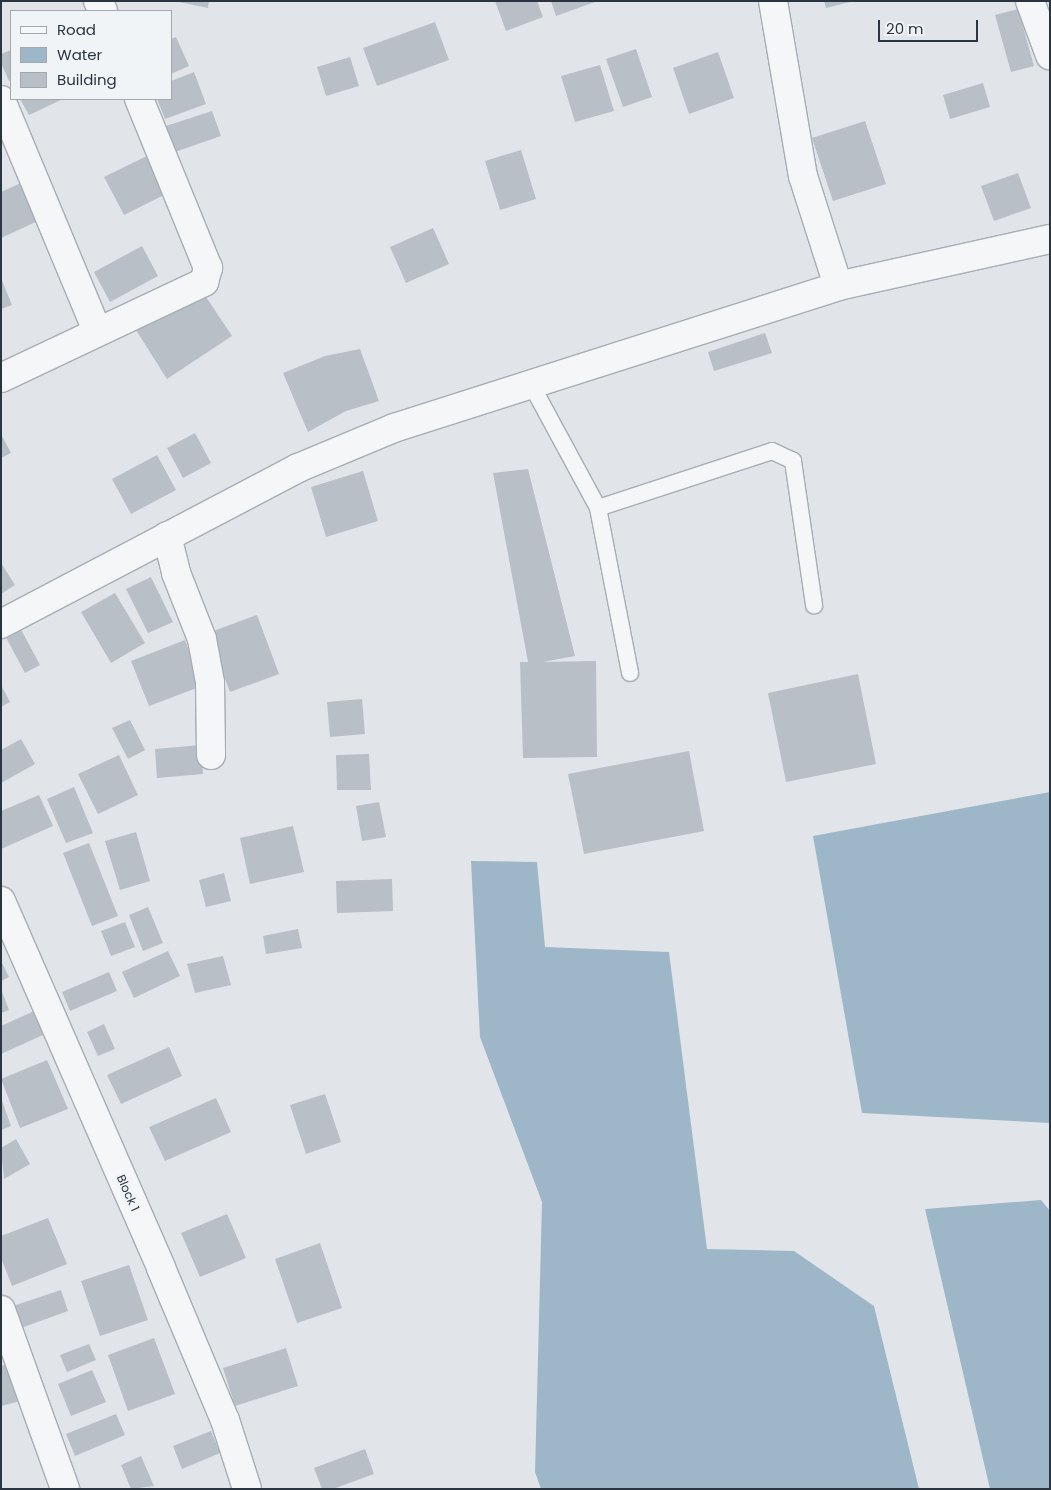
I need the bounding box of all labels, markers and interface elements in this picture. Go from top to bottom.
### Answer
legend [10,10,172,100]
scale bar [881,10,981,42]
text: 20 m [886,18,924,39]
text: Road [57,19,96,40]
text: Water [57,44,102,65]
text: Building [57,69,117,90]
street label: Block 1 [114,1172,142,1214]

